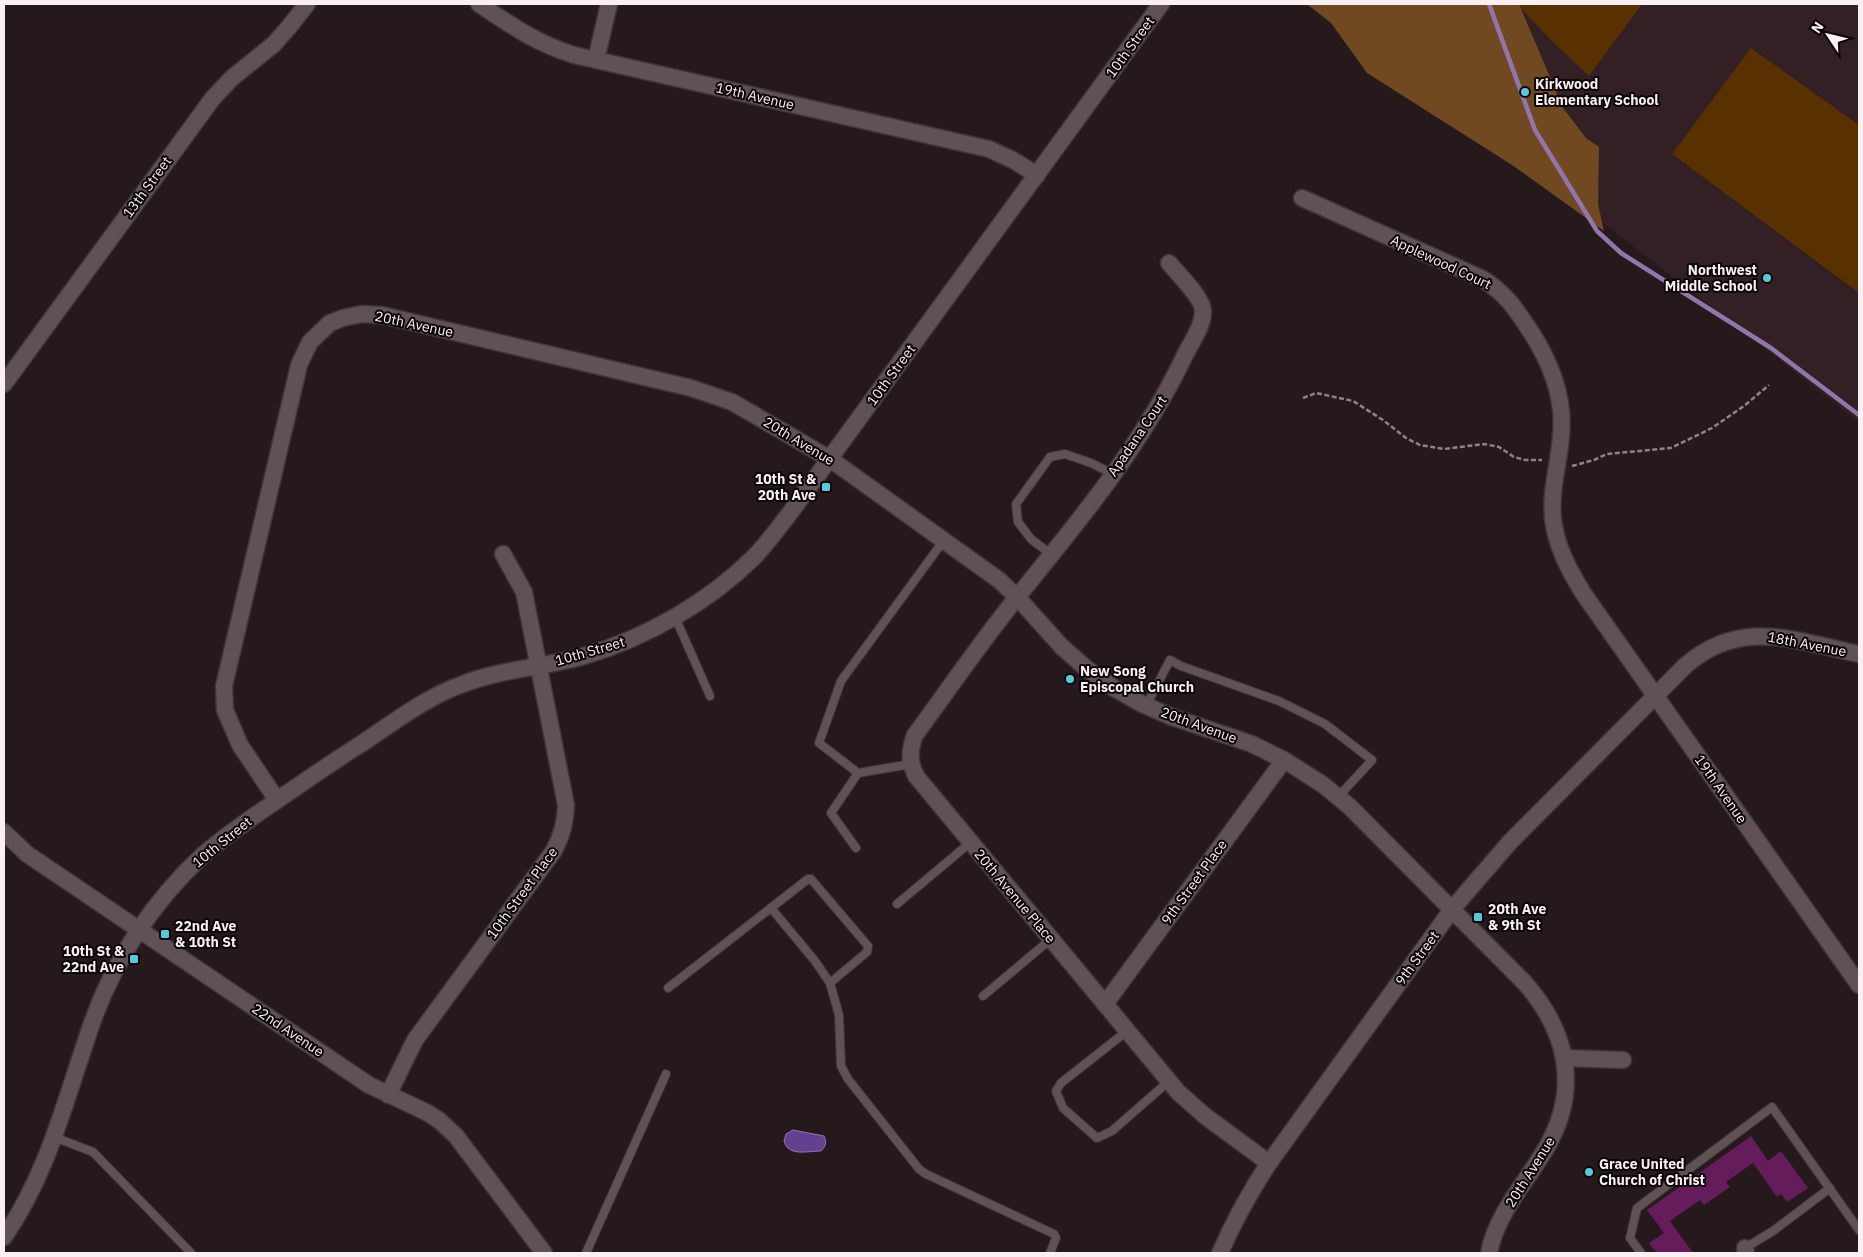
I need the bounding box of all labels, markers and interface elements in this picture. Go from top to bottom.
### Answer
north arrow [1803,10,1853,60]
street label: 10th Street [1102,13,1158,81]
text: N [1807,18,1828,37]
place label: Kirkwood Elementary School [1535,75,1659,109]
street label: 19th Avenue [714,78,796,114]
marker: Kirkwood Elementary School [1519,86,1531,98]
street label: 13th Street [119,153,175,221]
street label: Applewood Court [1388,231,1494,293]
place label: Northwest Middle School [1665,261,1757,295]
marker: Northwest Middle School [1761,272,1773,284]
street label: 20th Avenue [373,307,455,341]
street label: 10th Street [863,341,919,409]
street label: Apadana Court [1103,392,1171,480]
street label: 20th Avenue [760,413,838,469]
place label: 10th St & 20th Ave [755,470,817,504]
marker: 10th St & 20th Ave [820,481,832,493]
street label: 18th Avenue [1766,628,1848,660]
street label: 10th Street [553,632,627,669]
place label: New Song Episcopal Church [1080,662,1194,696]
marker: New Song Episcopal Church [1064,673,1076,685]
street label: 20th Avenue [1158,703,1240,747]
street label: 19th Avenue [1691,751,1751,827]
street label: 10th Street [189,812,255,871]
street label: 9th Street Place [1157,836,1231,928]
street label: 10th Street Place [483,843,562,942]
street label: 20th Avenue Place [970,845,1060,947]
place label: 20th Ave & 9th St [1488,900,1546,934]
marker: 20th Ave & 9th St [1472,911,1484,923]
place label: 22nd Ave & 10th St [175,917,237,951]
street label: 9th Street [1391,927,1443,989]
marker: 22nd Ave & 10th St [159,928,171,940]
place label: 10th St & 22nd Ave [63,942,125,976]
marker: 10th St & 22nd Ave [128,953,140,965]
street label: 22nd Avenue [249,999,328,1061]
street label: 20th Avenue [1501,1133,1559,1211]
place label: Grace United Church of Christ [1599,1155,1705,1189]
marker: Grace United Church of Christ [1583,1166,1595,1178]

